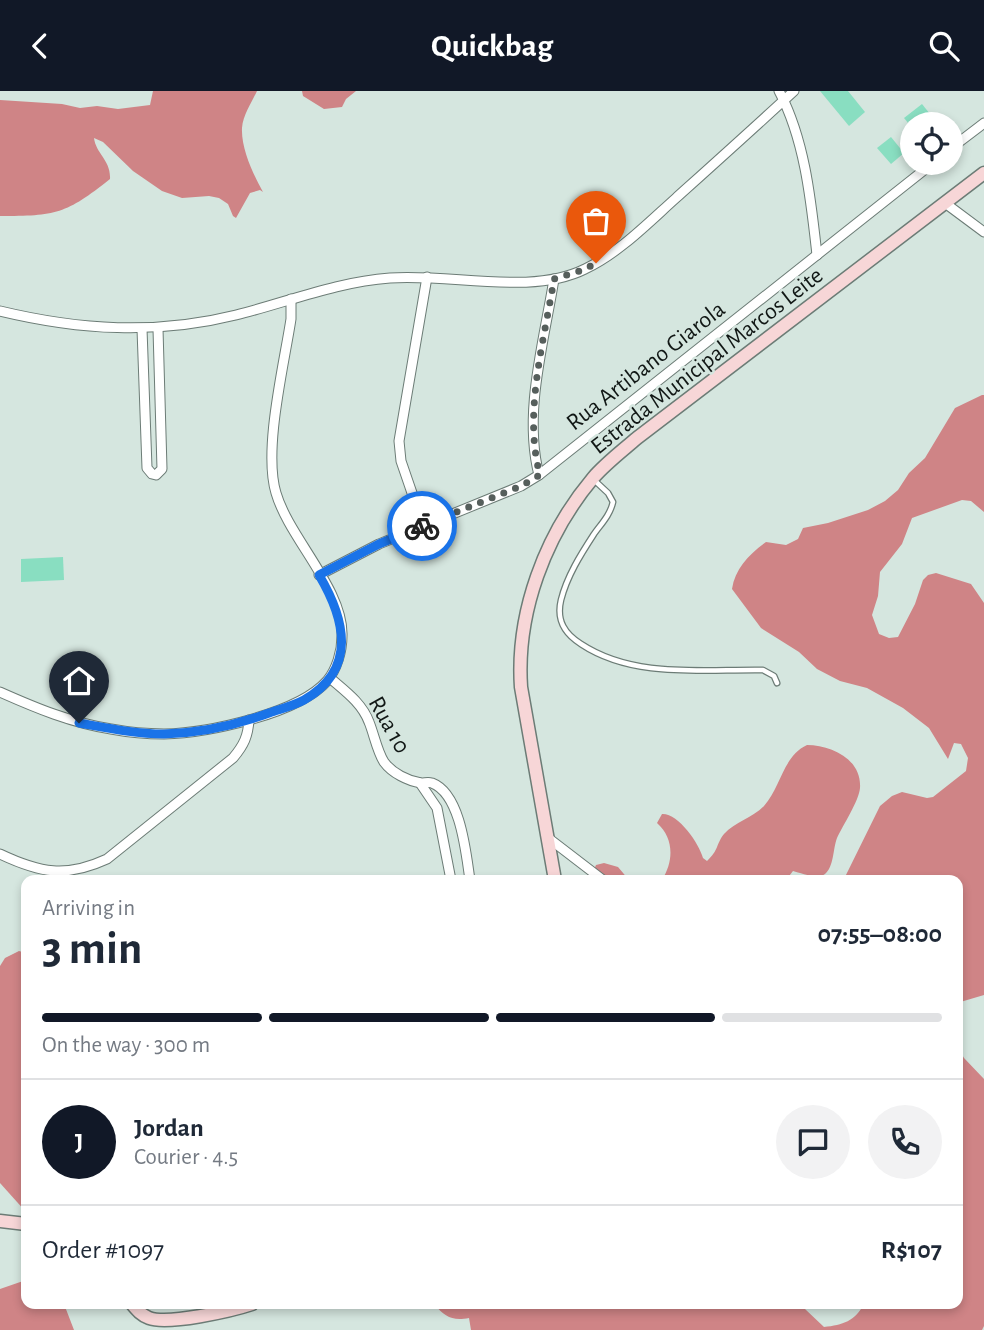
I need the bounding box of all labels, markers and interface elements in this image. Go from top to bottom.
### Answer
icon: back [21,27,59,65]
icon: search [925,27,963,65]
text: Quickbag [431,30,553,62]
map controls [900,112,963,175]
button: locate [900,112,963,175]
pin [566,191,626,263]
icon: bag [577,202,615,240]
street label: Estrada Municipal Marcos Leite [586,263,828,459]
street label: Rua Artibano Giarola [562,297,730,435]
courier [387,491,457,561]
icon: bike [403,507,441,545]
pin [49,651,109,723]
icon: home [60,662,98,700]
street label: Rua 10 [364,692,414,758]
text: Arriving in [42,897,135,920]
text: 07:55–08:00 [817,921,942,947]
text: 3 min [42,926,142,972]
text: On the way · 300 m [42,1034,210,1057]
button: chat [776,1105,850,1179]
button: phone [868,1105,942,1179]
text: Jordan [134,1115,204,1141]
text: J [75,1129,83,1155]
text: Courier · 4.5 [134,1146,238,1169]
text: Order #1097 [42,1237,164,1263]
text: R$107 [881,1237,942,1263]

